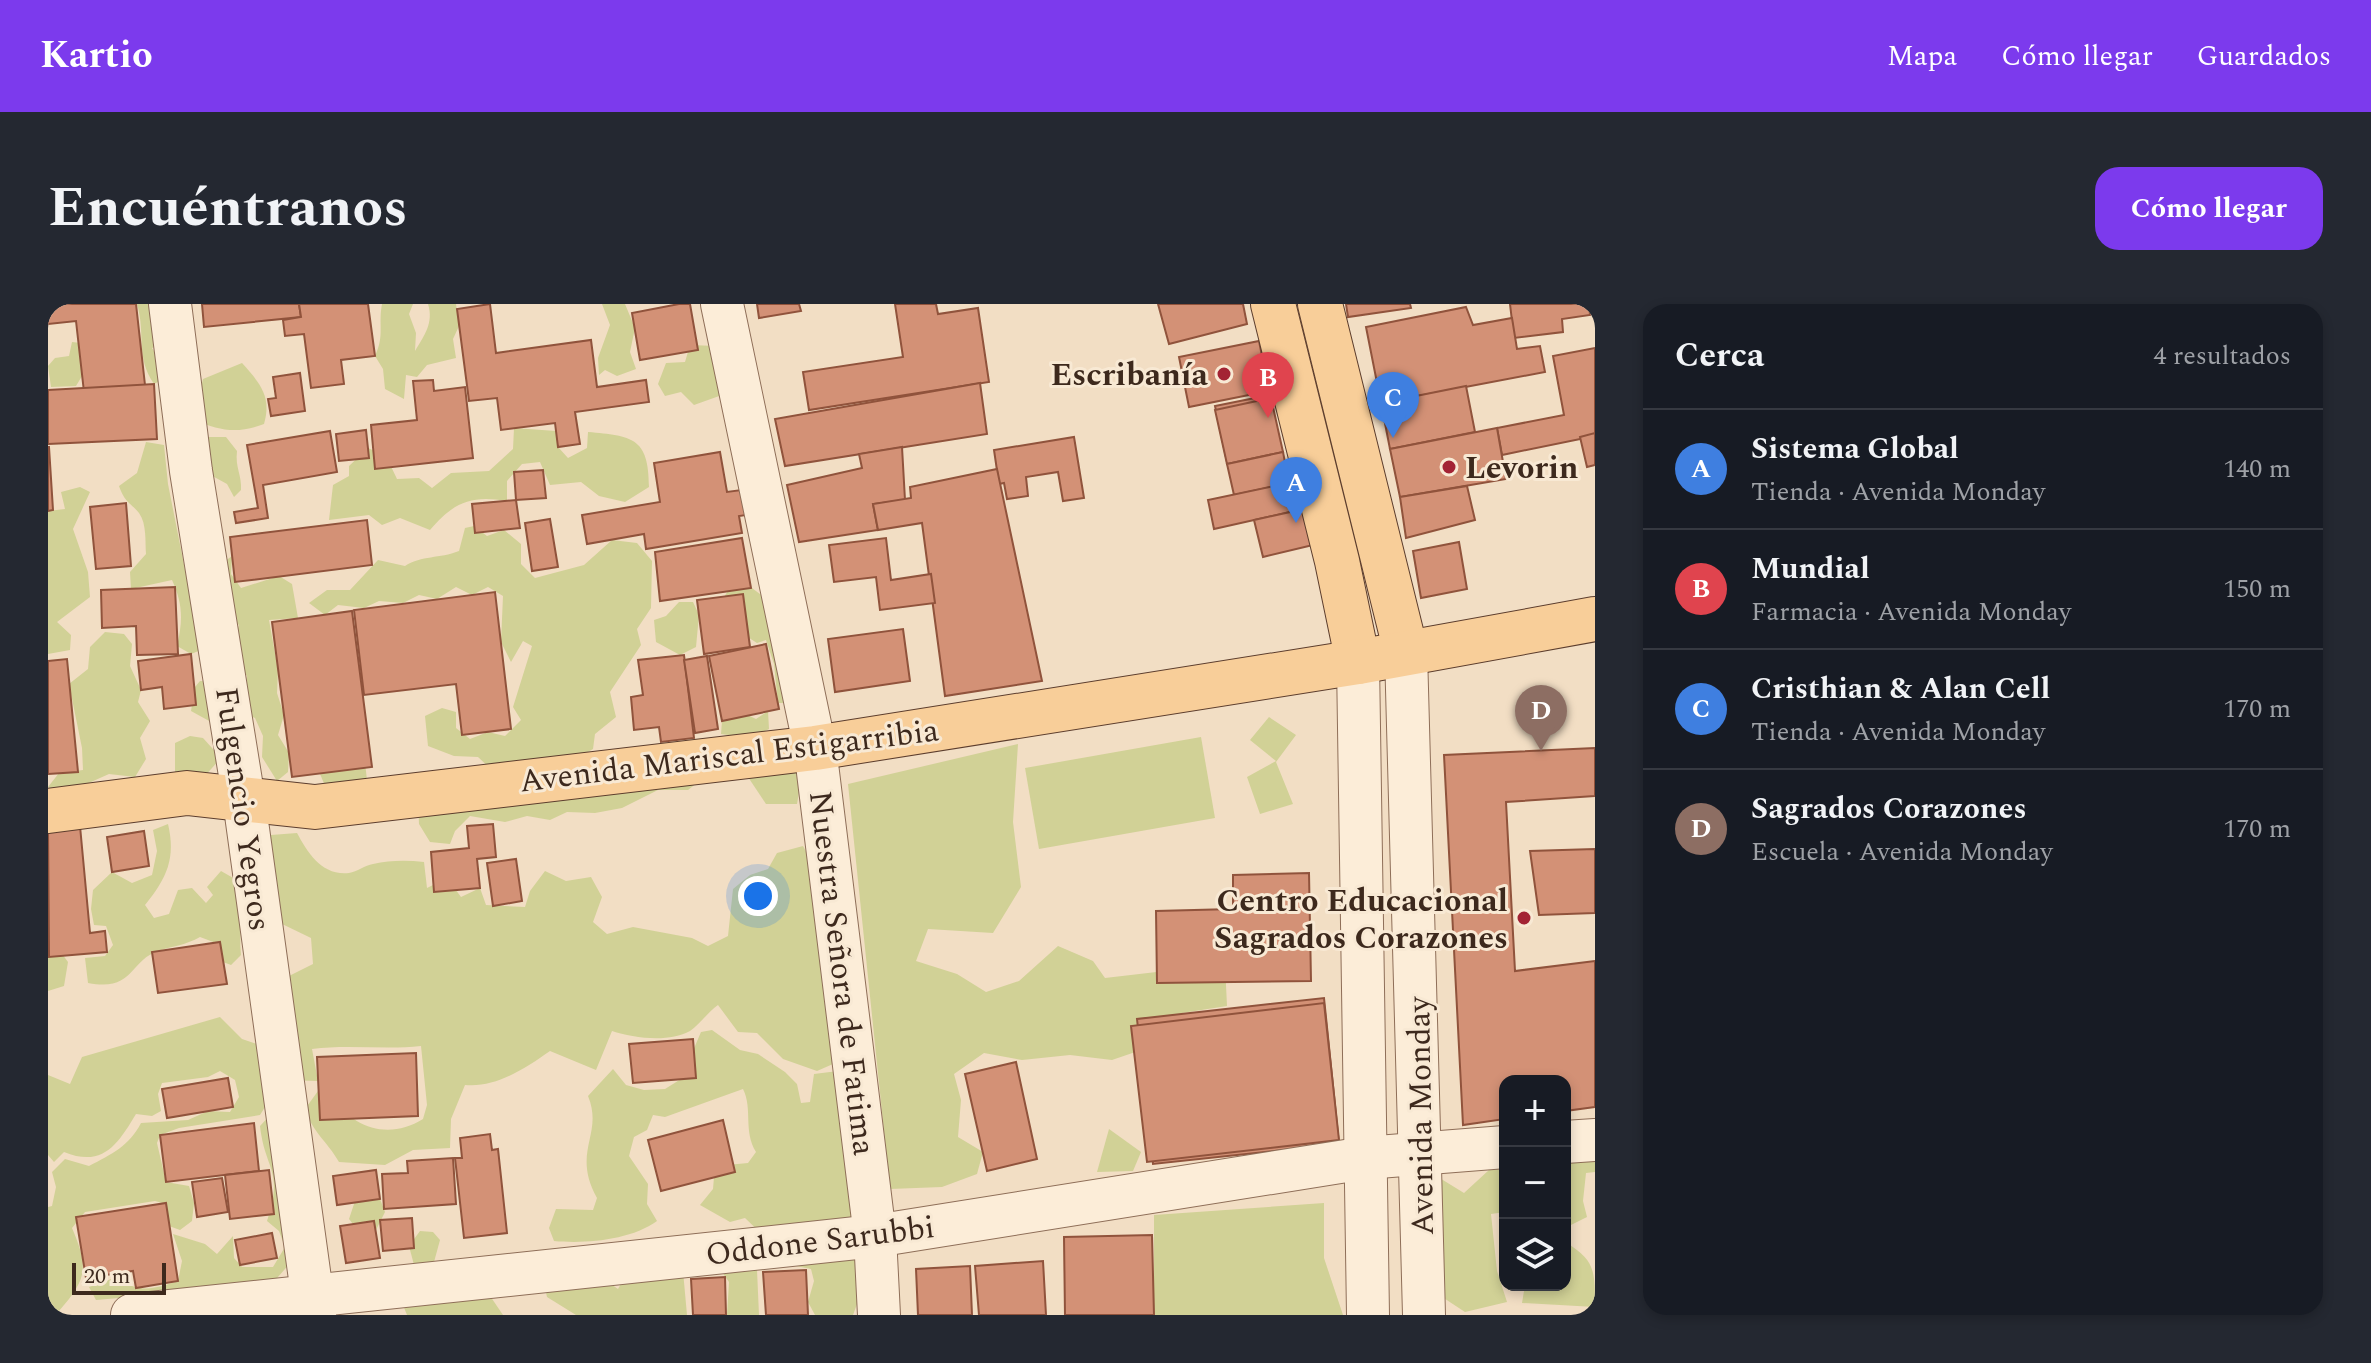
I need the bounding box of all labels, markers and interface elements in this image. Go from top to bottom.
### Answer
text: Kartio [40,27,153,85]
text: Mapa [1887,35,1957,78]
text: Cómo llegar [2001,35,2153,78]
text: Guardados [2197,35,2331,78]
text: Encuéntranos [48,166,408,251]
button: Cómo llegar [2095,167,2323,250]
text: Cerca [1675,330,1764,382]
text: 4 resultados [2153,336,2291,376]
place label: Escribanía [1050,351,1209,400]
pin: B [1242,352,1294,418]
marker: Escribanía [1215,365,1233,383]
pin: C [1367,372,1419,438]
text: Sistema Global [1751,426,1959,472]
place label: Levorin [1465,444,1579,493]
text: A [1691,449,1711,489]
text: 140 m [2223,449,2291,489]
pin: A [1270,457,1322,523]
marker: Levorin [1440,458,1458,476]
text: Tienda · Avenida Monday [1751,472,2045,512]
text: Mundial [1751,546,1870,592]
text: B [1692,569,1710,609]
text: 150 m [2223,569,2291,609]
text: Farmacia · Avenida Monday [1751,592,2071,632]
text: Cristhian & Alan Cell [1751,666,2050,712]
street label: Fulgencio Yegros [201,684,284,934]
pin: D [1515,685,1567,751]
text: C [1692,689,1710,729]
text: 170 m [2223,689,2291,729]
street label: Avenida Mariscal Estigarribia [517,706,942,807]
text: Tienda · Avenida Monday [1751,712,2045,752]
text: Sagrados Corazones [1751,786,2027,832]
street label: Nuestra Señora de Fatima [795,788,888,1159]
text: D [1691,809,1711,849]
text: 170 m [2223,809,2291,849]
text: Escuela · Avenida Monday [1751,832,2053,872]
your location [738,876,778,916]
place label: Centro Educacional Sagrados Corazones [1214,877,1508,963]
marker: Centro Educacional Sagrados Corazones [1515,909,1533,927]
street label: Avenida Monday [1395,994,1448,1236]
map controls [1499,1075,1571,1291]
button: + [1499,1075,1571,1147]
button: − [1499,1147,1571,1219]
street label: Oddone Sarubbi [703,1203,938,1280]
button: layers [1499,1219,1571,1291]
scale bar [72,1259,166,1295]
text: 20 m [84,1260,130,1293]

